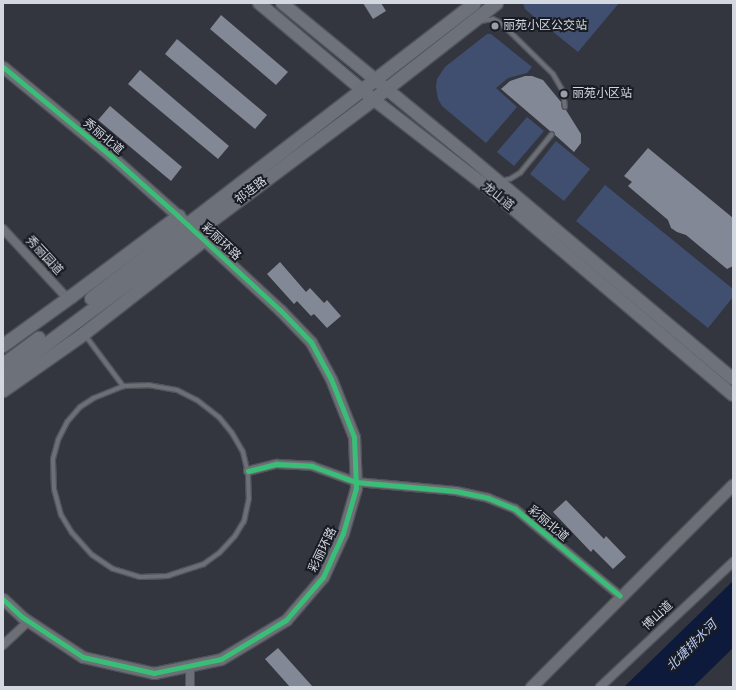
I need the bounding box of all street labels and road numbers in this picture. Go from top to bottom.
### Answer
street label: 秀丽北道 [80,116,126,158]
street label: 祁连路 [232,174,270,208]
street label: 龙山道 [479,180,517,214]
street label: 彩丽环路 [199,220,243,264]
street label: 秀丽园道 [22,234,66,278]
street label: 彩丽北道 [525,503,571,545]
street label: 彩丽环路 [306,525,340,575]
street label: 博山道 [640,598,676,634]

